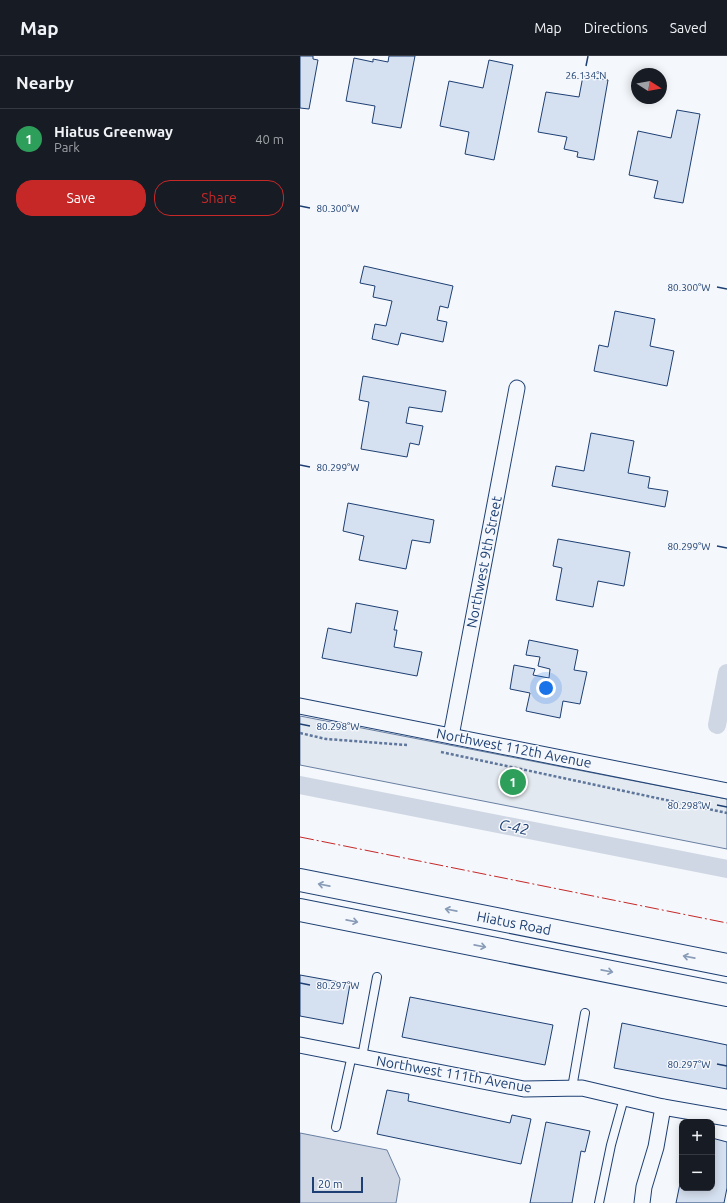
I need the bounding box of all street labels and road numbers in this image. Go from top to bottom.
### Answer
street label: Northwest 9th Street [463,494,505,629]
street label: Northwest 112th Avenue [435,725,593,771]
street label: Hiatus Road [475,908,553,938]
street label: Northwest 111th Avenue [375,1052,533,1096]

